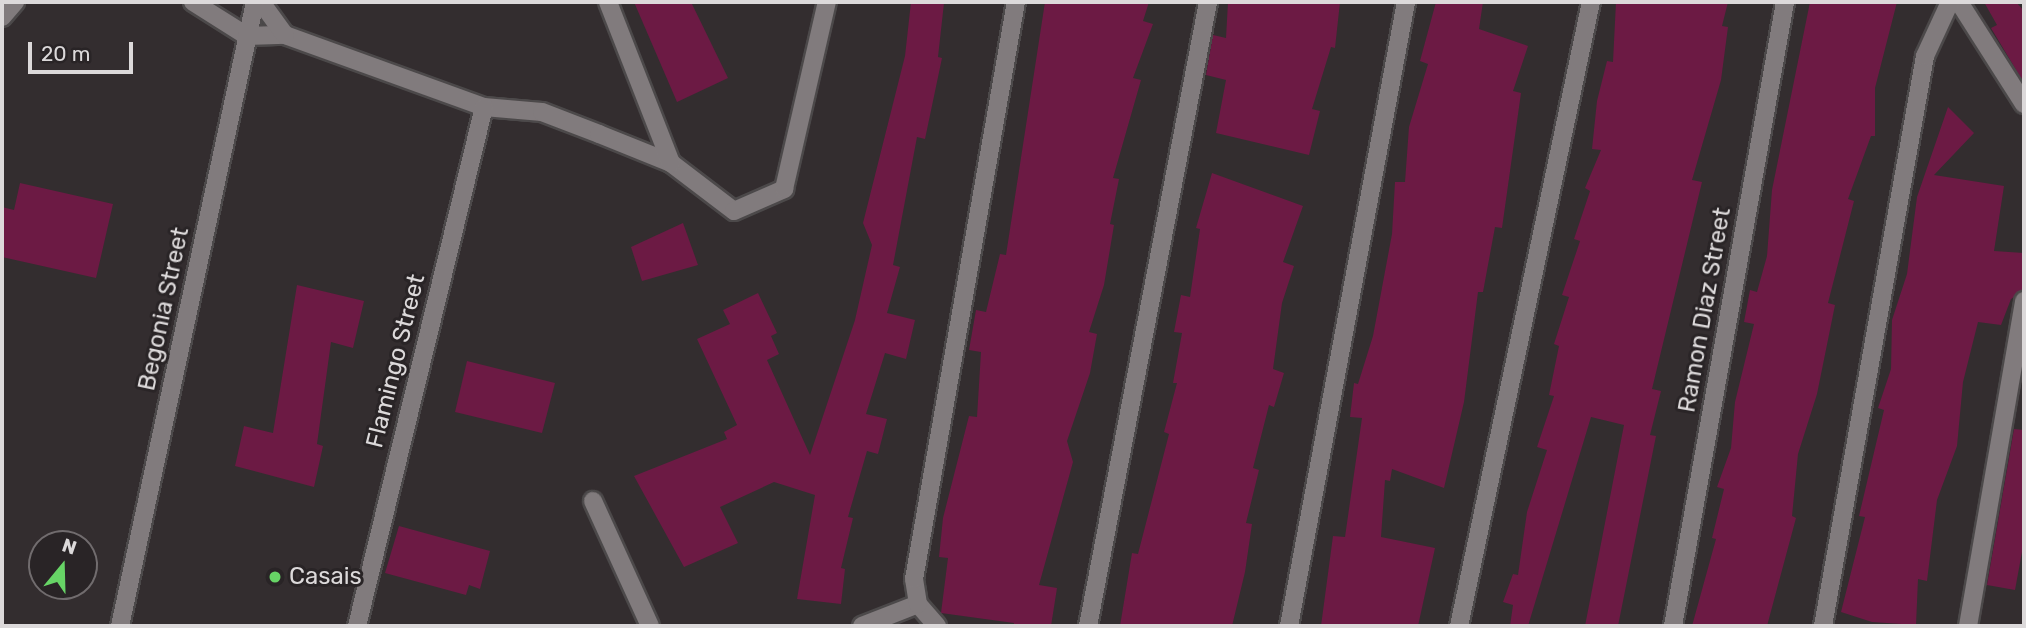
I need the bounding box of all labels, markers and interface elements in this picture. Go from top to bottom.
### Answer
scale bar [32,28,136,72]
text: 20 m [41,41,90,66]
street label: Ramon Diaz Street [1673,205,1737,415]
street label: Begonia Street [133,225,195,393]
street label: Flamingo Street [360,271,432,451]
north arrow [28,530,98,600]
text: N [59,533,80,560]
place label: Casais [289,563,362,591]
marker: Casais [267,569,283,585]

